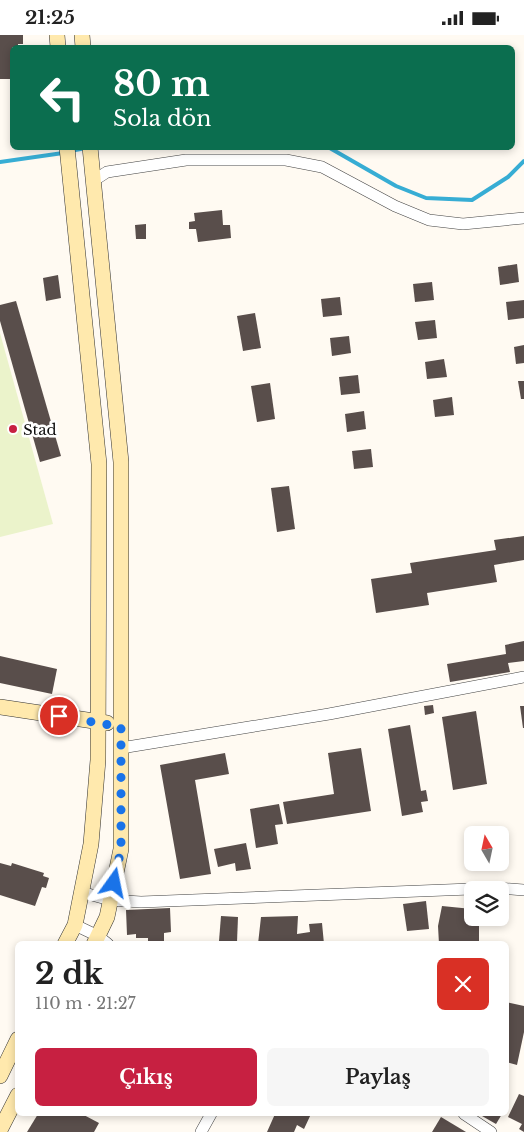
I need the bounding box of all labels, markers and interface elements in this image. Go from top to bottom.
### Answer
text: 21:25 [25,6,75,29]
text: 80 m [113,62,210,105]
icon: left [30,65,95,130]
text: Sola dön [113,105,211,132]
place label: Stad [23,420,57,439]
marker: Stad [7,423,19,435]
pin [38,695,80,737]
icon: arrive [45,702,73,730]
north arrow [464,826,509,871]
map controls [464,826,509,926]
position arrow [87,856,139,908]
button: layers [464,881,509,926]
text: 2 dk [35,955,103,992]
button: close [437,958,489,1010]
text: 110 m · 21:27 [35,993,136,1013]
button: Çıkış [35,1048,257,1106]
button: Paylaş [267,1048,489,1106]

